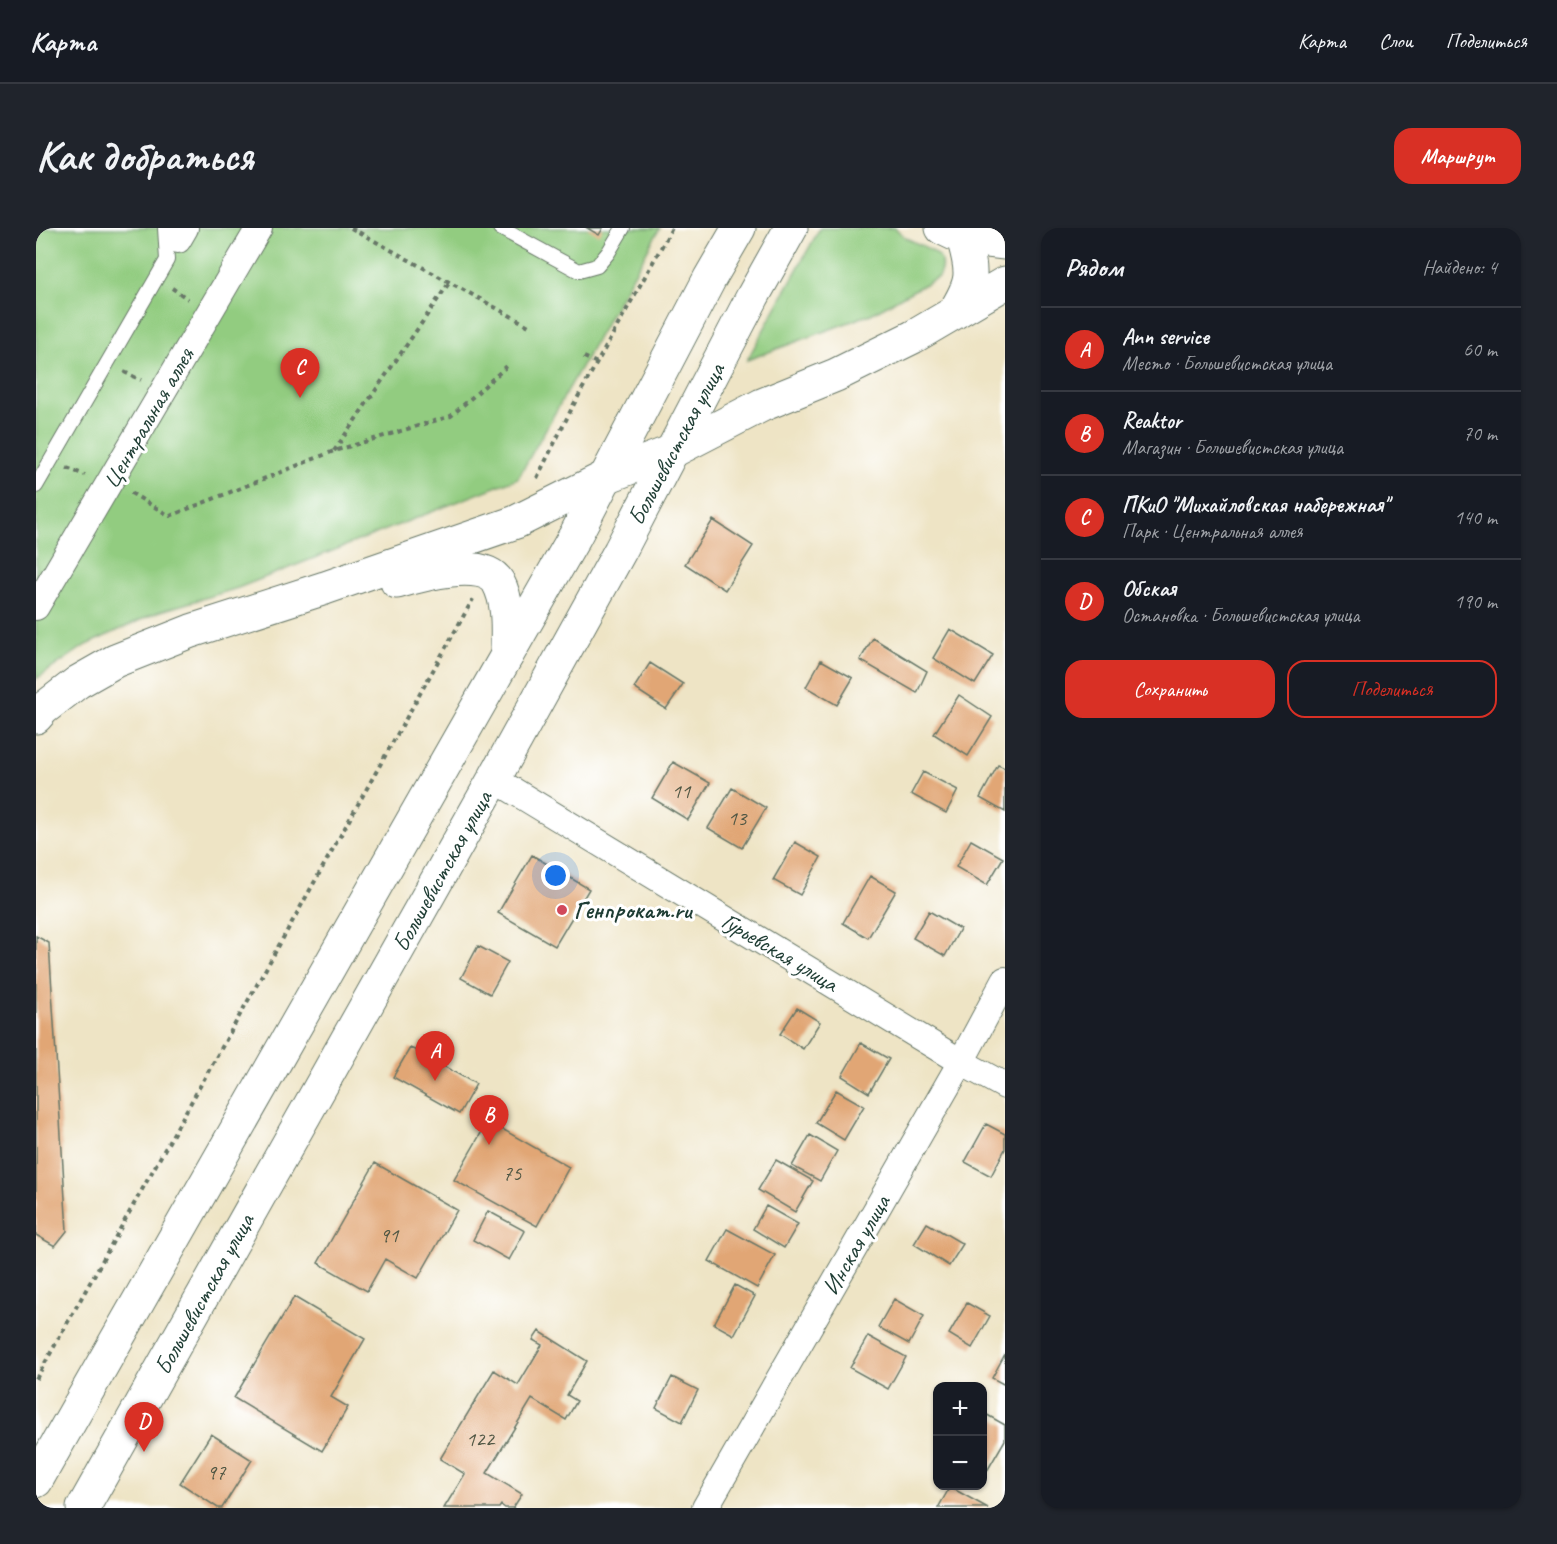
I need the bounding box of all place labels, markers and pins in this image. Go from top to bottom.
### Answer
pin: C [280,348,320,398]
place label: Генпрокат.ru [574,895,694,925]
marker: Генпрокат.ru [555,903,569,917]
pin: A [416,1032,454,1081]
pin: B [470,1096,508,1145]
pin: D [124,1402,164,1452]

